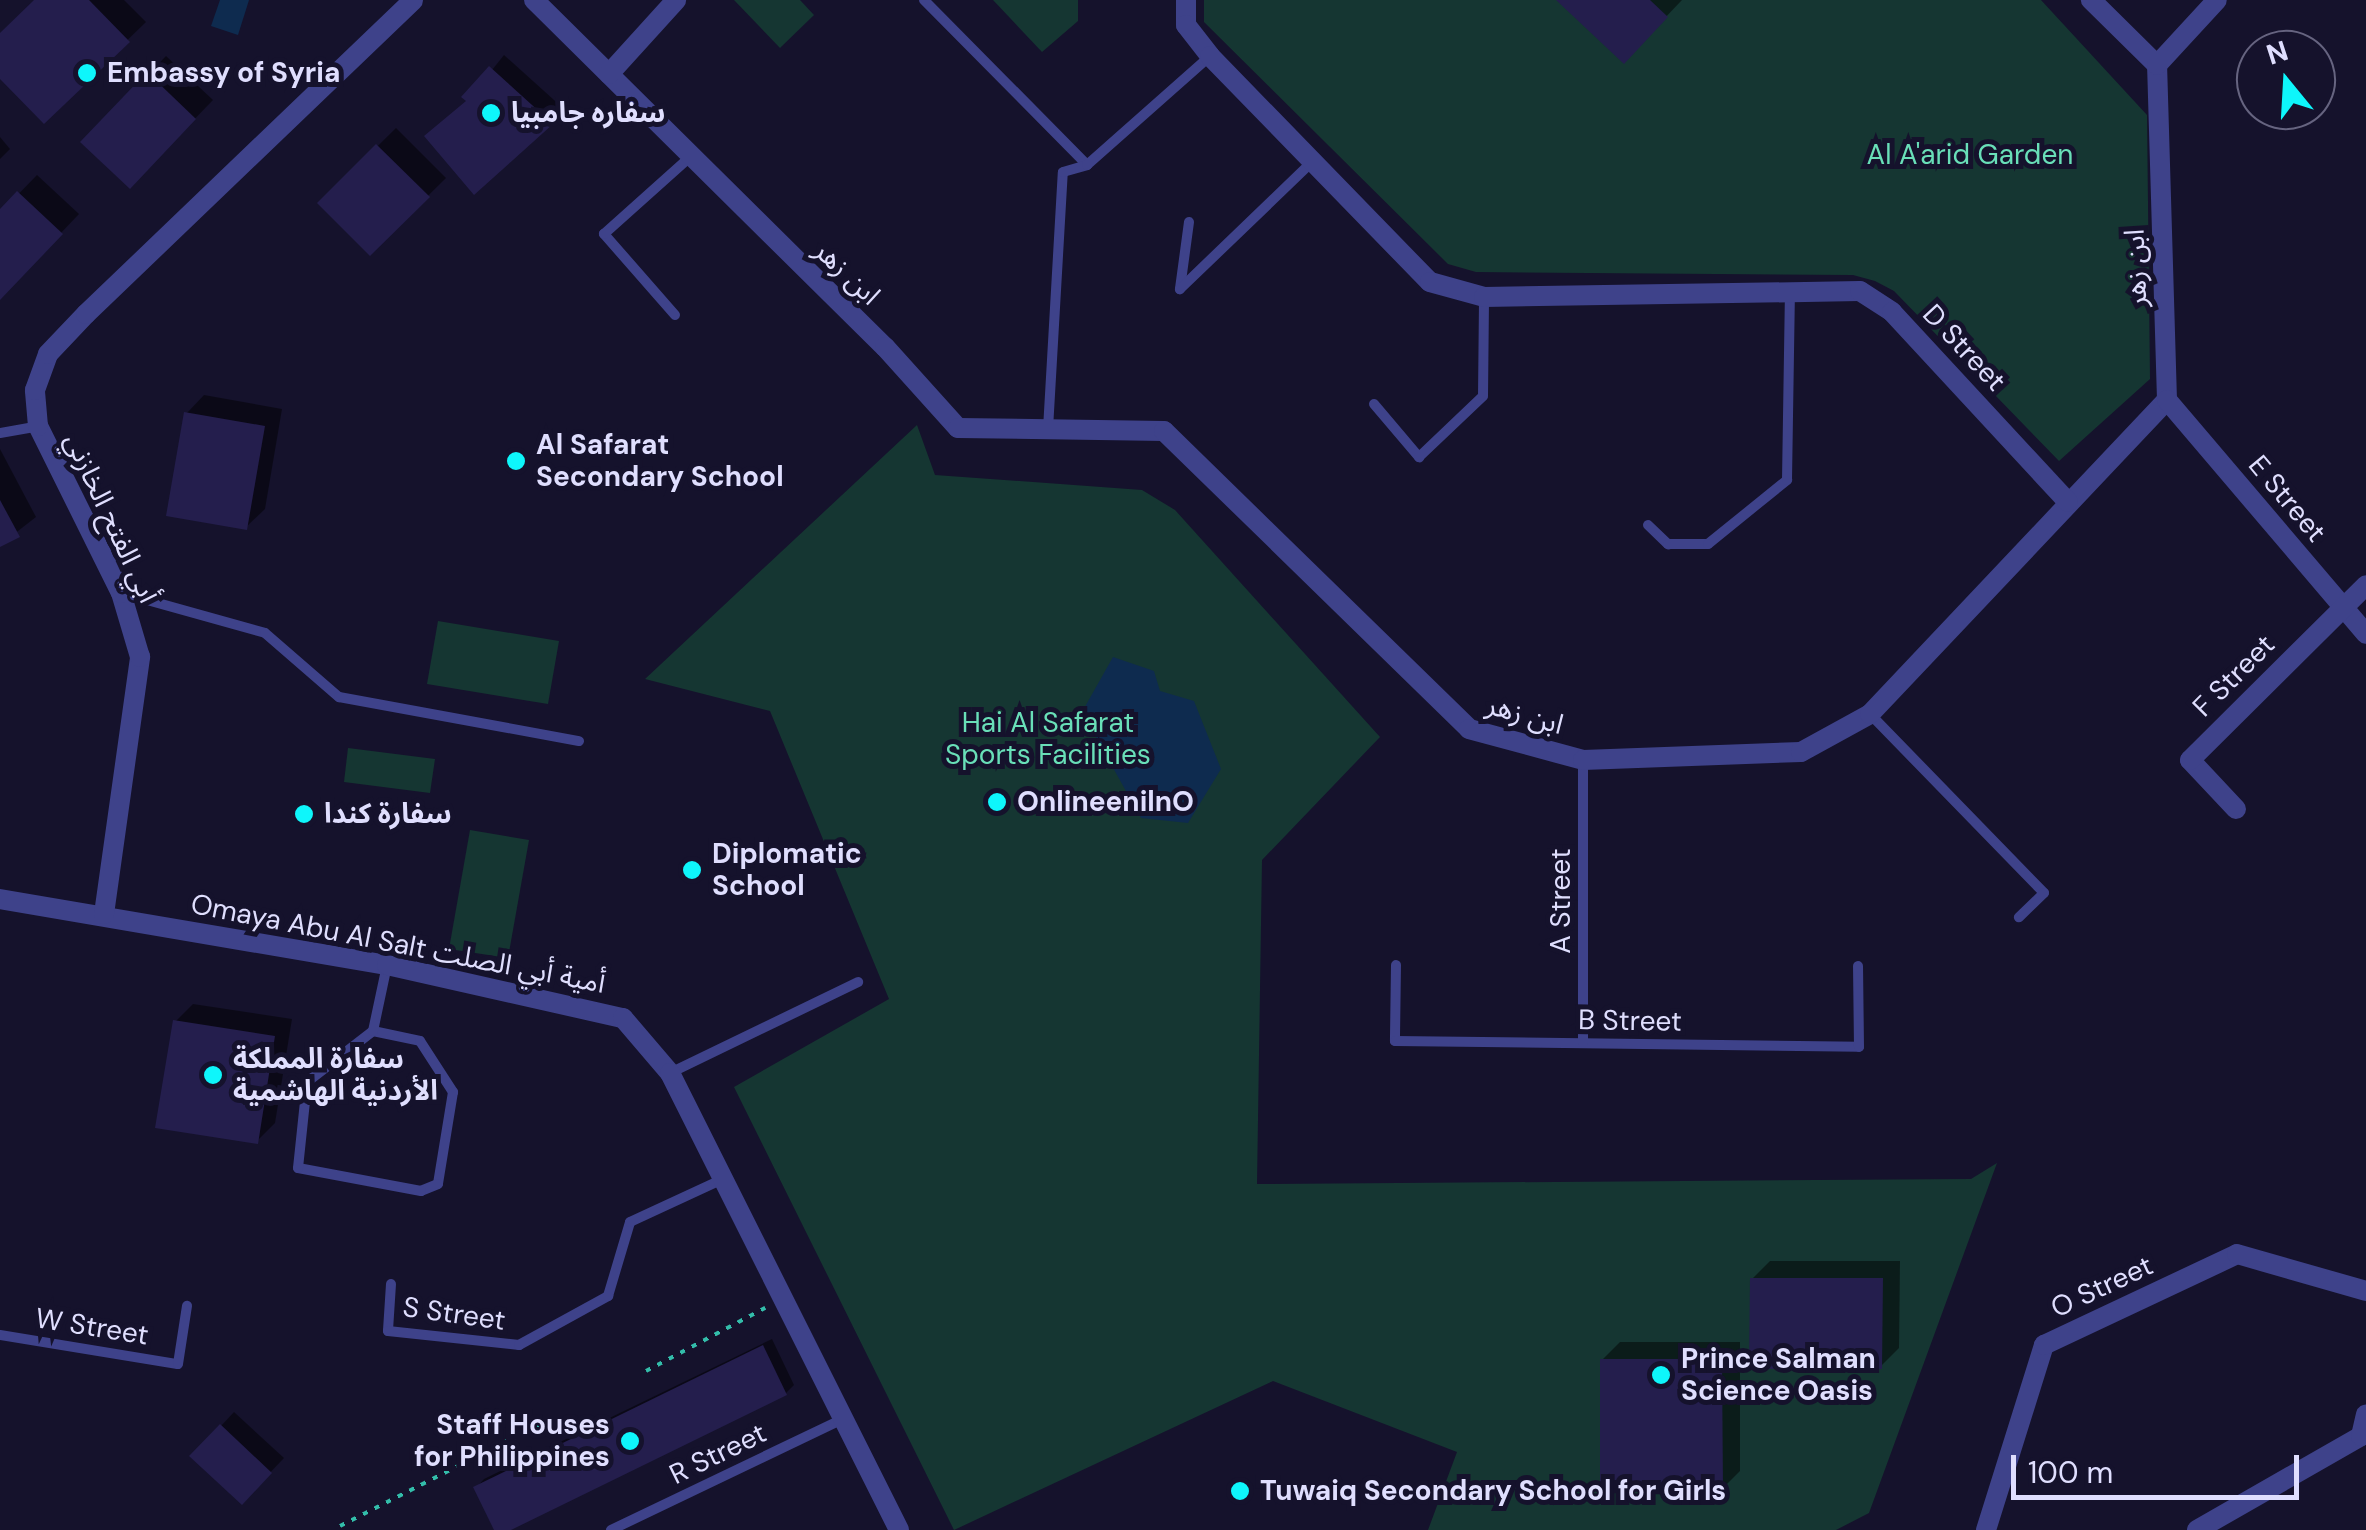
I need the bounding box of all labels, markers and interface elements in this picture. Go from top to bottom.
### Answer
north arrow [2236,30,2336,130]
text: N [2262,32,2293,74]
place label: Embassy of Syria [107,56,340,90]
marker: Embassy of Syria [76,62,98,84]
place label: سفاره جامبيا [511,96,665,130]
marker: سفاره جامبيا [480,102,502,124]
park label: Al A'arid Garden [1867,138,2073,172]
street label: ابن زهر [2118,228,2154,308]
street label: ابن زهر [807,234,887,312]
street label: D Street [1916,298,2012,398]
street label: أبي الفتح الخازني [57,428,165,608]
place label: Al Safarat Secondary School [536,428,784,494]
street label: E Street [2241,449,2333,549]
marker: Al Safarat Secondary School [505,450,527,472]
street label: F Street [2186,628,2282,724]
street label: ابن زهر [1483,688,1567,742]
park label: Hai Al Safarat Sports Facilities [945,706,1151,772]
place label: OnlineenilnO [1017,785,1194,819]
marker: OnlineenilnO [986,791,1008,813]
place label: سفارة كندا [324,797,452,831]
marker: سفارة كندا [293,803,315,825]
place label: Diplomatic School [712,837,862,903]
street label: A Street [1544,848,1578,954]
marker: Diplomatic School [681,859,703,881]
street label: Omaya Abu Al Salt أمية أبي الصلت [188,887,608,1001]
street label: B Street [1578,1003,1682,1039]
place label: سفارة المملكة الأردنية الهاشمية [233,1042,438,1108]
marker: سفارة المملكة الأردنية الهاشمية [202,1064,224,1086]
street label: O Street [2046,1249,2158,1325]
street label: S Street [401,1290,507,1338]
street label: W Street [33,1301,151,1353]
place label: Prince Salman Science Oasis [1681,1342,1876,1408]
marker: Prince Salman Science Oasis [1650,1364,1672,1386]
place label: Staff Houses for Philippines [414,1408,610,1474]
street label: R Street [664,1416,772,1492]
marker: Staff Houses for Philippines [619,1430,641,1452]
scale bar [2016,1435,2304,1497]
text: 100 m [2028,1453,2113,1492]
place label: Tuwaiq Secondary School for Girls [1260,1474,1726,1508]
marker: Tuwaiq Secondary School for Girls [1229,1480,1251,1502]

